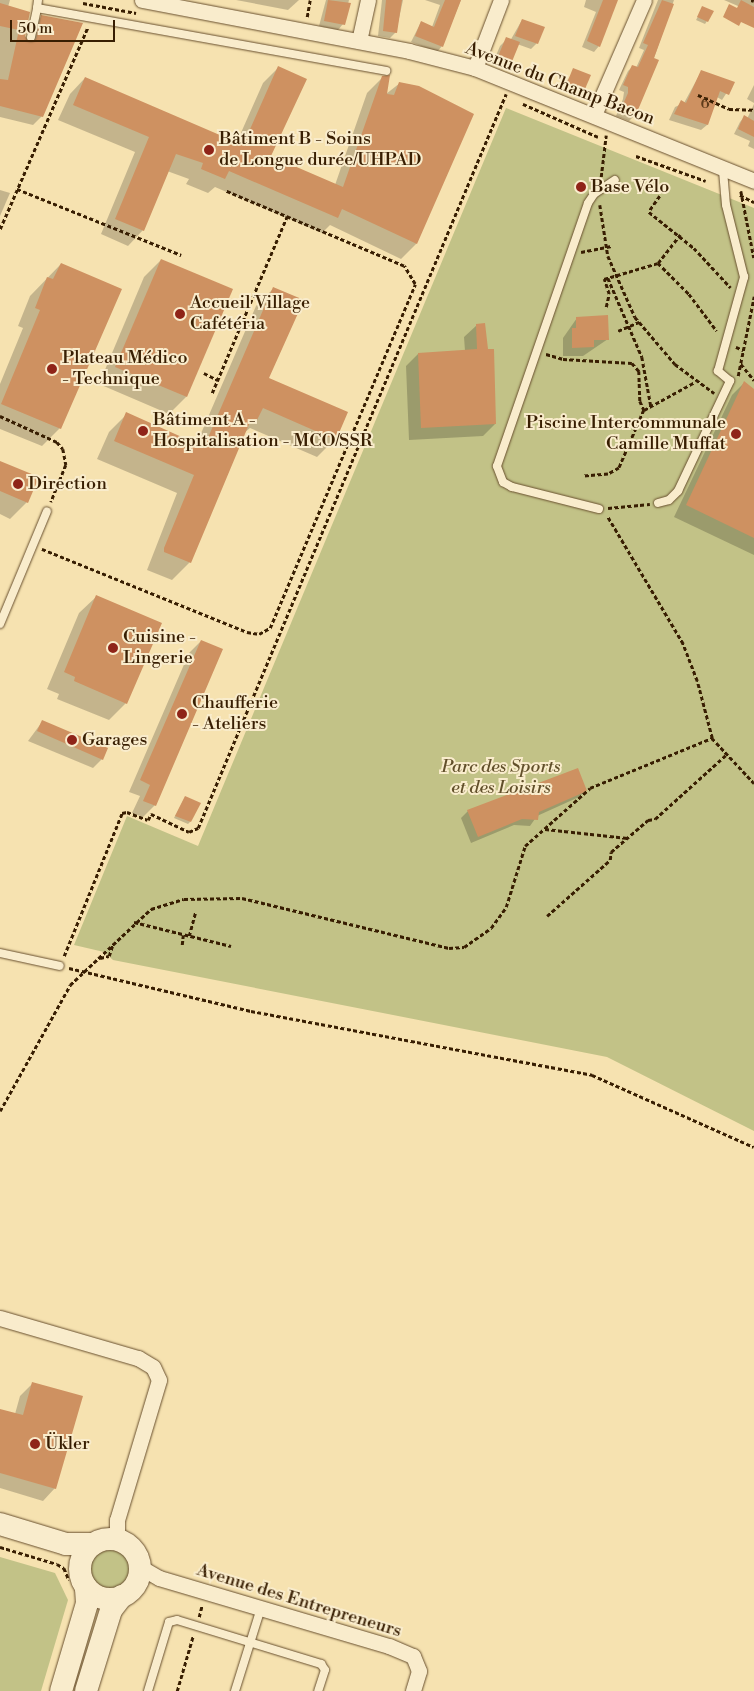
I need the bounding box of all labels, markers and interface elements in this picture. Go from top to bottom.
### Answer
scale bar [12,10,118,42]
text: 50 m [18,19,52,38]
street label: Avenue du Champ Bacon [462,38,658,130]
house number: 6 [700,95,710,113]
place label: Bâtiment B - Soins de Longue durée/UHPAD [219,129,422,172]
marker: Bâtiment B - Soins de Longue durée/UHPAD [203,144,215,156]
place label: Base Vélo [591,176,669,198]
marker: Base Vélo [575,181,587,193]
place label: Accueil Village Cafétéria [190,293,310,336]
marker: Accueil Village Cafétéria [174,308,186,320]
place label: Plateau Médico - Technique [62,348,188,390]
marker: Plateau Médico - Technique [46,363,58,375]
place label: Bâtiment A - Hospitalisation - MCO/SSR [153,410,372,452]
place label: Piscine Intercommunale Camille Muffat [526,413,726,456]
marker: Bâtiment A - Hospitalisation - MCO/SSR [137,425,149,437]
marker: Piscine Intercommunale Camille Muffat [730,428,742,440]
place label: Direction [28,473,107,495]
marker: Direction [12,478,24,490]
place label: Cuisine - Lingerie [123,627,196,670]
marker: Cuisine - Lingerie [107,642,119,654]
place label: Chaufferie - Ateliers [192,693,278,736]
marker: Chaufferie - Ateliers [176,708,188,720]
place label: Garages [82,729,147,751]
marker: Garages [66,734,78,746]
park label: Parc des Sports et des Loisirs [442,757,560,800]
place label: Ükler [45,1433,90,1455]
marker: Ükler [29,1438,41,1450]
street label: Avenue des Entrepreneurs [194,1560,404,1642]

